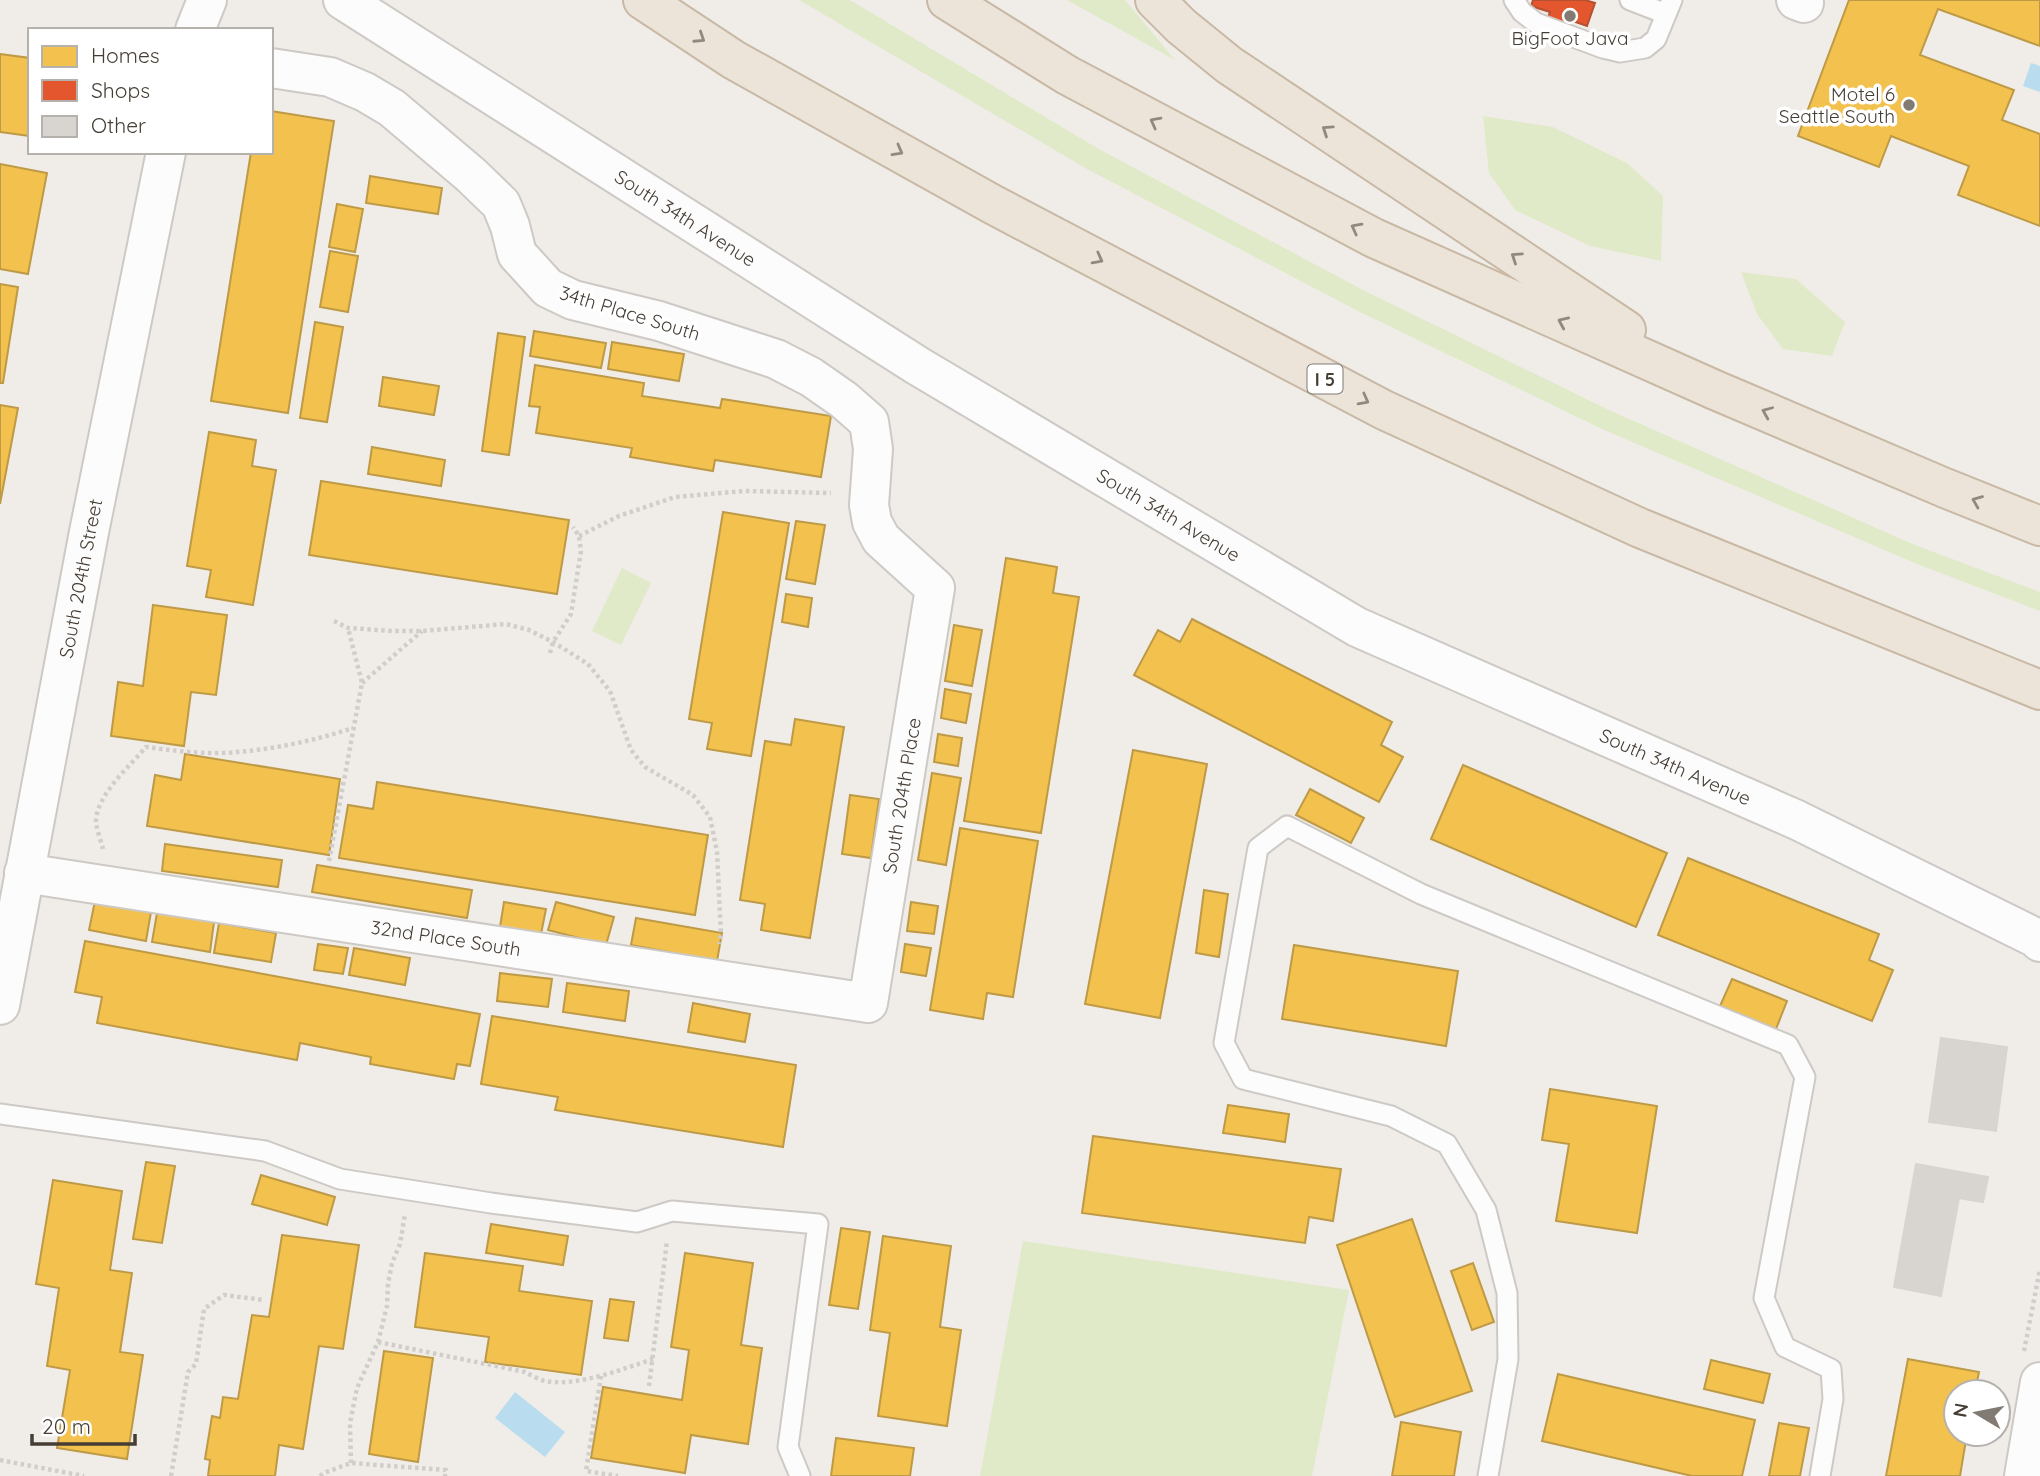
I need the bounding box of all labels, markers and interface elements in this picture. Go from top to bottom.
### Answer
marker: BigFoot Java [1562,8,1578,24]
place label: BigFoot Java [1511,26,1629,50]
legend [28,28,273,154]
one-way arrow [693,29,706,42]
text: Homes [91,42,160,68]
text: Shops [91,77,150,103]
place label: Motel 6 Seattle South [1779,82,1895,128]
marker: Motel 6 Seattle South [1901,97,1917,113]
text: Other [91,112,146,138]
one-way arrow [1150,116,1162,130]
one-way arrow [1321,125,1334,138]
one-way arrow [890,143,903,156]
street label: South 34th Avenue [610,164,761,272]
one-way arrow [1351,223,1363,236]
one-way arrow [1090,251,1103,265]
one-way arrow [1511,252,1524,265]
street label: 34th Place South [557,280,703,346]
one-way arrow [1558,316,1570,330]
road number: I 5 [1308,365,1342,394]
one-way arrow [1357,391,1369,405]
one-way arrow [1762,406,1774,420]
street label: South 34th Avenue [1092,463,1245,567]
one-way arrow [1971,495,1983,509]
street label: South 204th Street [54,497,107,660]
street label: South 204th Place [877,716,926,875]
street label: South 34th Avenue [1596,723,1755,810]
street label: 32nd Place South [369,915,523,961]
north arrow [1942,1378,2012,1448]
text: N [1947,1401,1973,1419]
scale bar [32,1402,135,1446]
text: 20 m [42,1413,91,1439]

